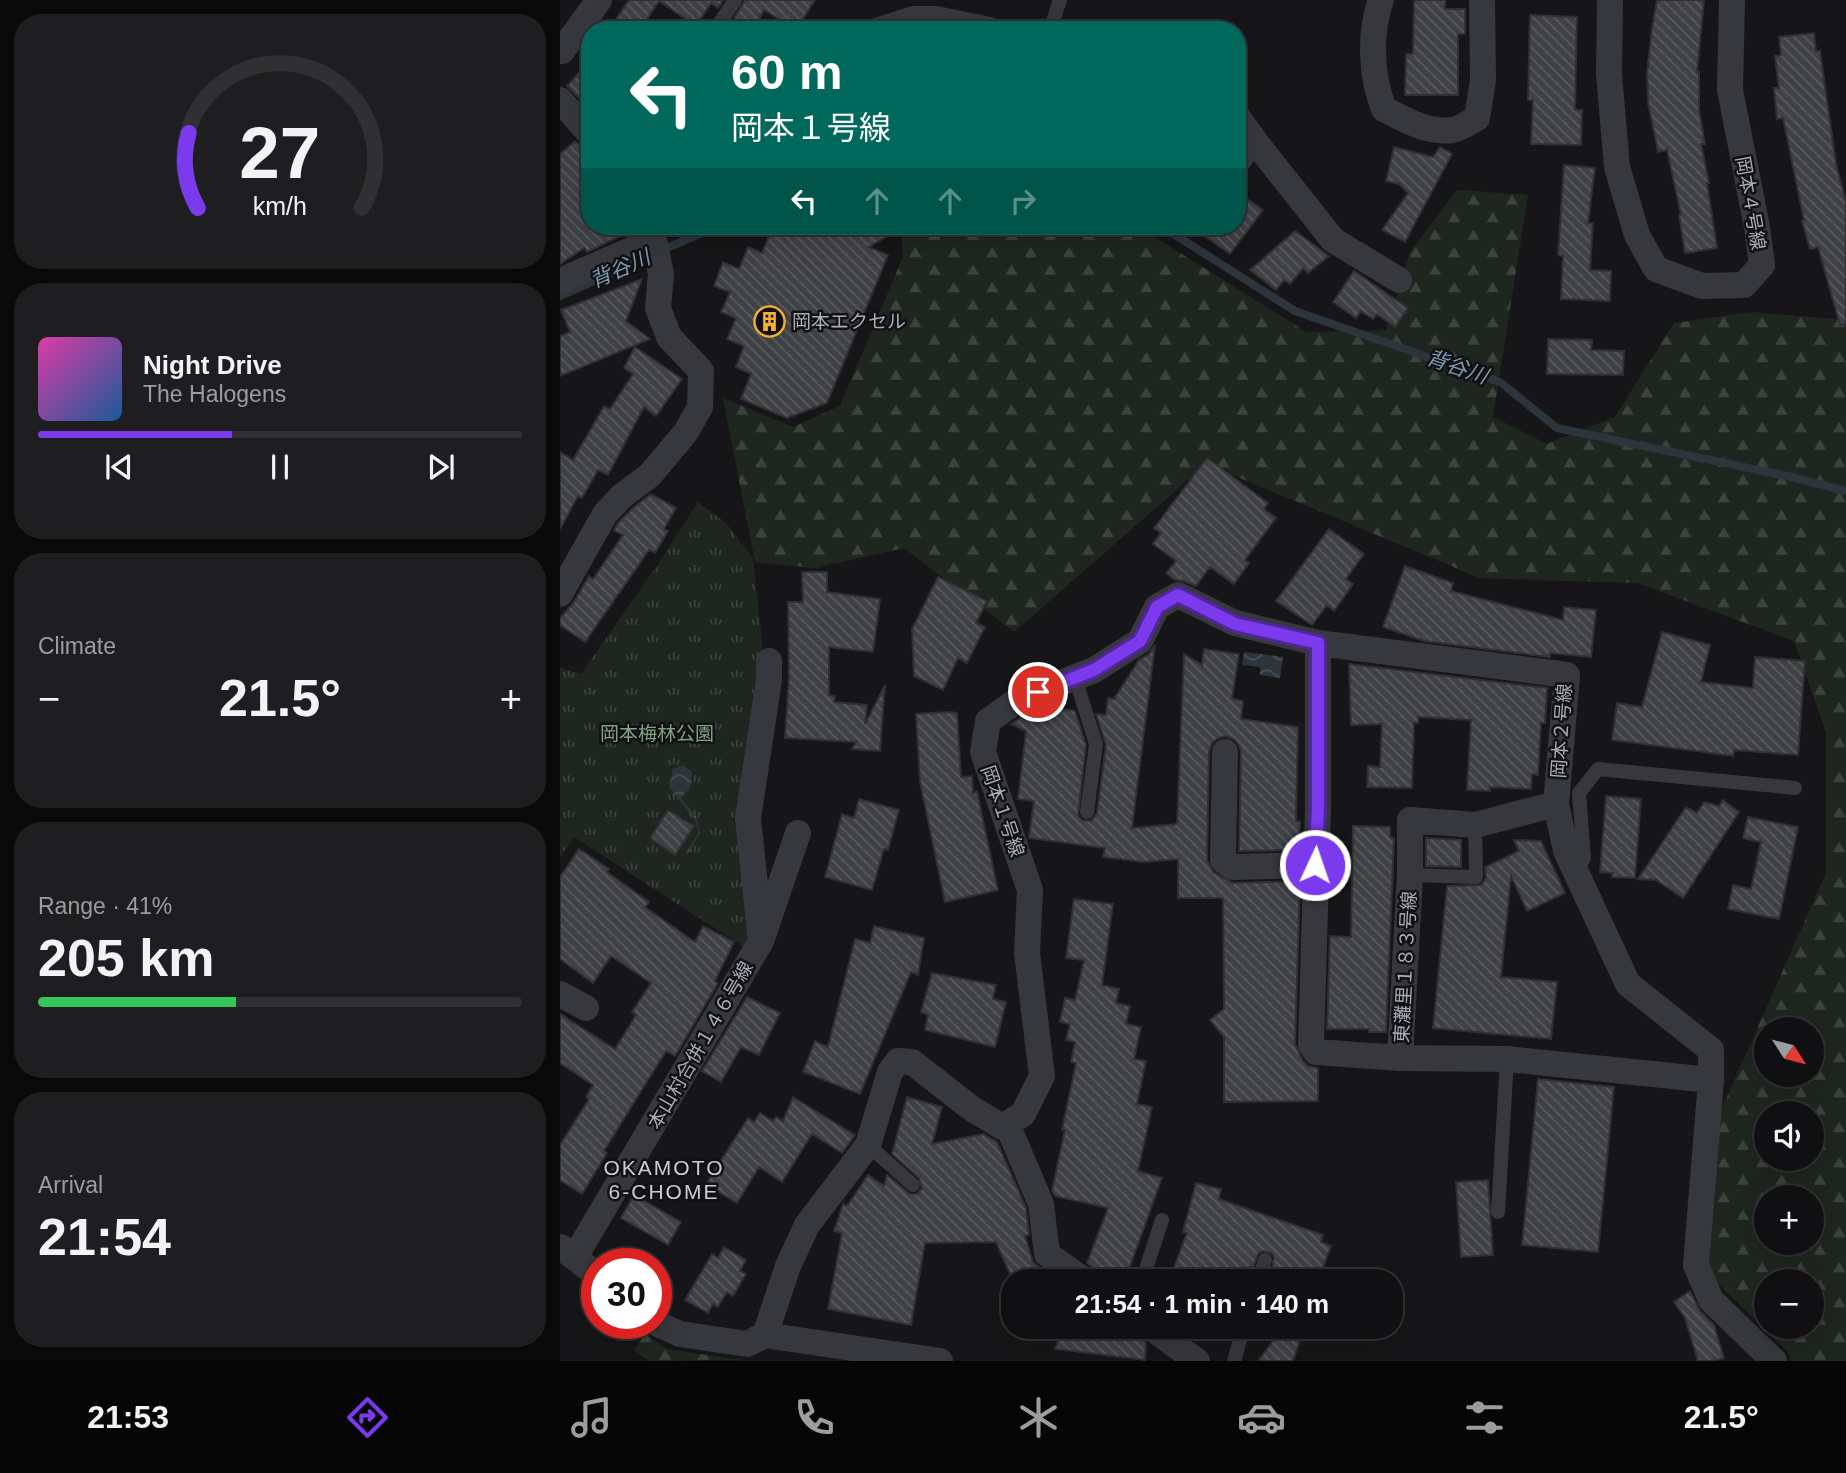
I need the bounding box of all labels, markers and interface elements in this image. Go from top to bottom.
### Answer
text: 60 m [731,45,843,99]
icon: left [616,49,707,140]
text: 岡本１号線 [731,110,891,146]
text: 27 [240,112,320,193]
street label: 岡本４号線 [1732,154,1769,252]
icon: left [785,182,823,220]
icon: ahead [858,182,896,220]
icon: ahead [931,182,969,220]
icon: right [1004,182,1042,220]
text: km/h [253,192,307,220]
water label: 背谷川 [586,244,655,292]
building icon: 岡本エクセル [752,304,786,338]
place label: 岡本エクセル [792,311,906,332]
water label: 背谷川 [1424,345,1493,388]
text: Night Drive [143,350,282,380]
text: The Halogens [143,381,286,407]
icon: previous [100,448,138,486]
icon: pause [261,448,299,486]
icon: next [422,448,460,486]
text: Climate [38,633,116,659]
pin [1008,662,1068,722]
text: 21.5° [219,669,341,727]
icon: arrive [1019,673,1057,711]
text: − [38,678,60,720]
text: + [500,678,522,720]
street label: 岡本２号線 [1548,683,1575,779]
park label: 岡本梅林公園 [600,723,714,744]
street label: 岡本１号線 [977,763,1028,860]
position arrow [1278,828,1352,902]
street label: 東灘里１８３号線 [1391,891,1420,1043]
text: Range · 41% [38,893,172,919]
text: 205 km [38,929,214,987]
street label: 本山村合併１４６号線 [644,958,757,1133]
north arrow [1754,1017,1824,1087]
map controls [1754,1017,1824,1339]
button: sound [1754,1101,1824,1171]
district label: OKAMOTO 6-CHOME [604,1156,724,1203]
text: Arrival [38,1172,103,1198]
button: + [1754,1185,1824,1255]
text: 21:54 [38,1208,171,1266]
speed limit sign: 30 [581,1248,672,1339]
button: − [1754,1269,1824,1339]
text: 21:54 · 1 min · 140 m [1075,1289,1329,1319]
icon: directions [343,1393,392,1442]
icon: music [567,1393,616,1442]
icon: phone [790,1393,839,1442]
icon: climate [1014,1393,1063,1442]
icon: car [1237,1393,1286,1442]
icon: filters [1460,1393,1509,1442]
text: 21:53 [87,1399,169,1435]
text: 21.5° [1684,1399,1759,1435]

